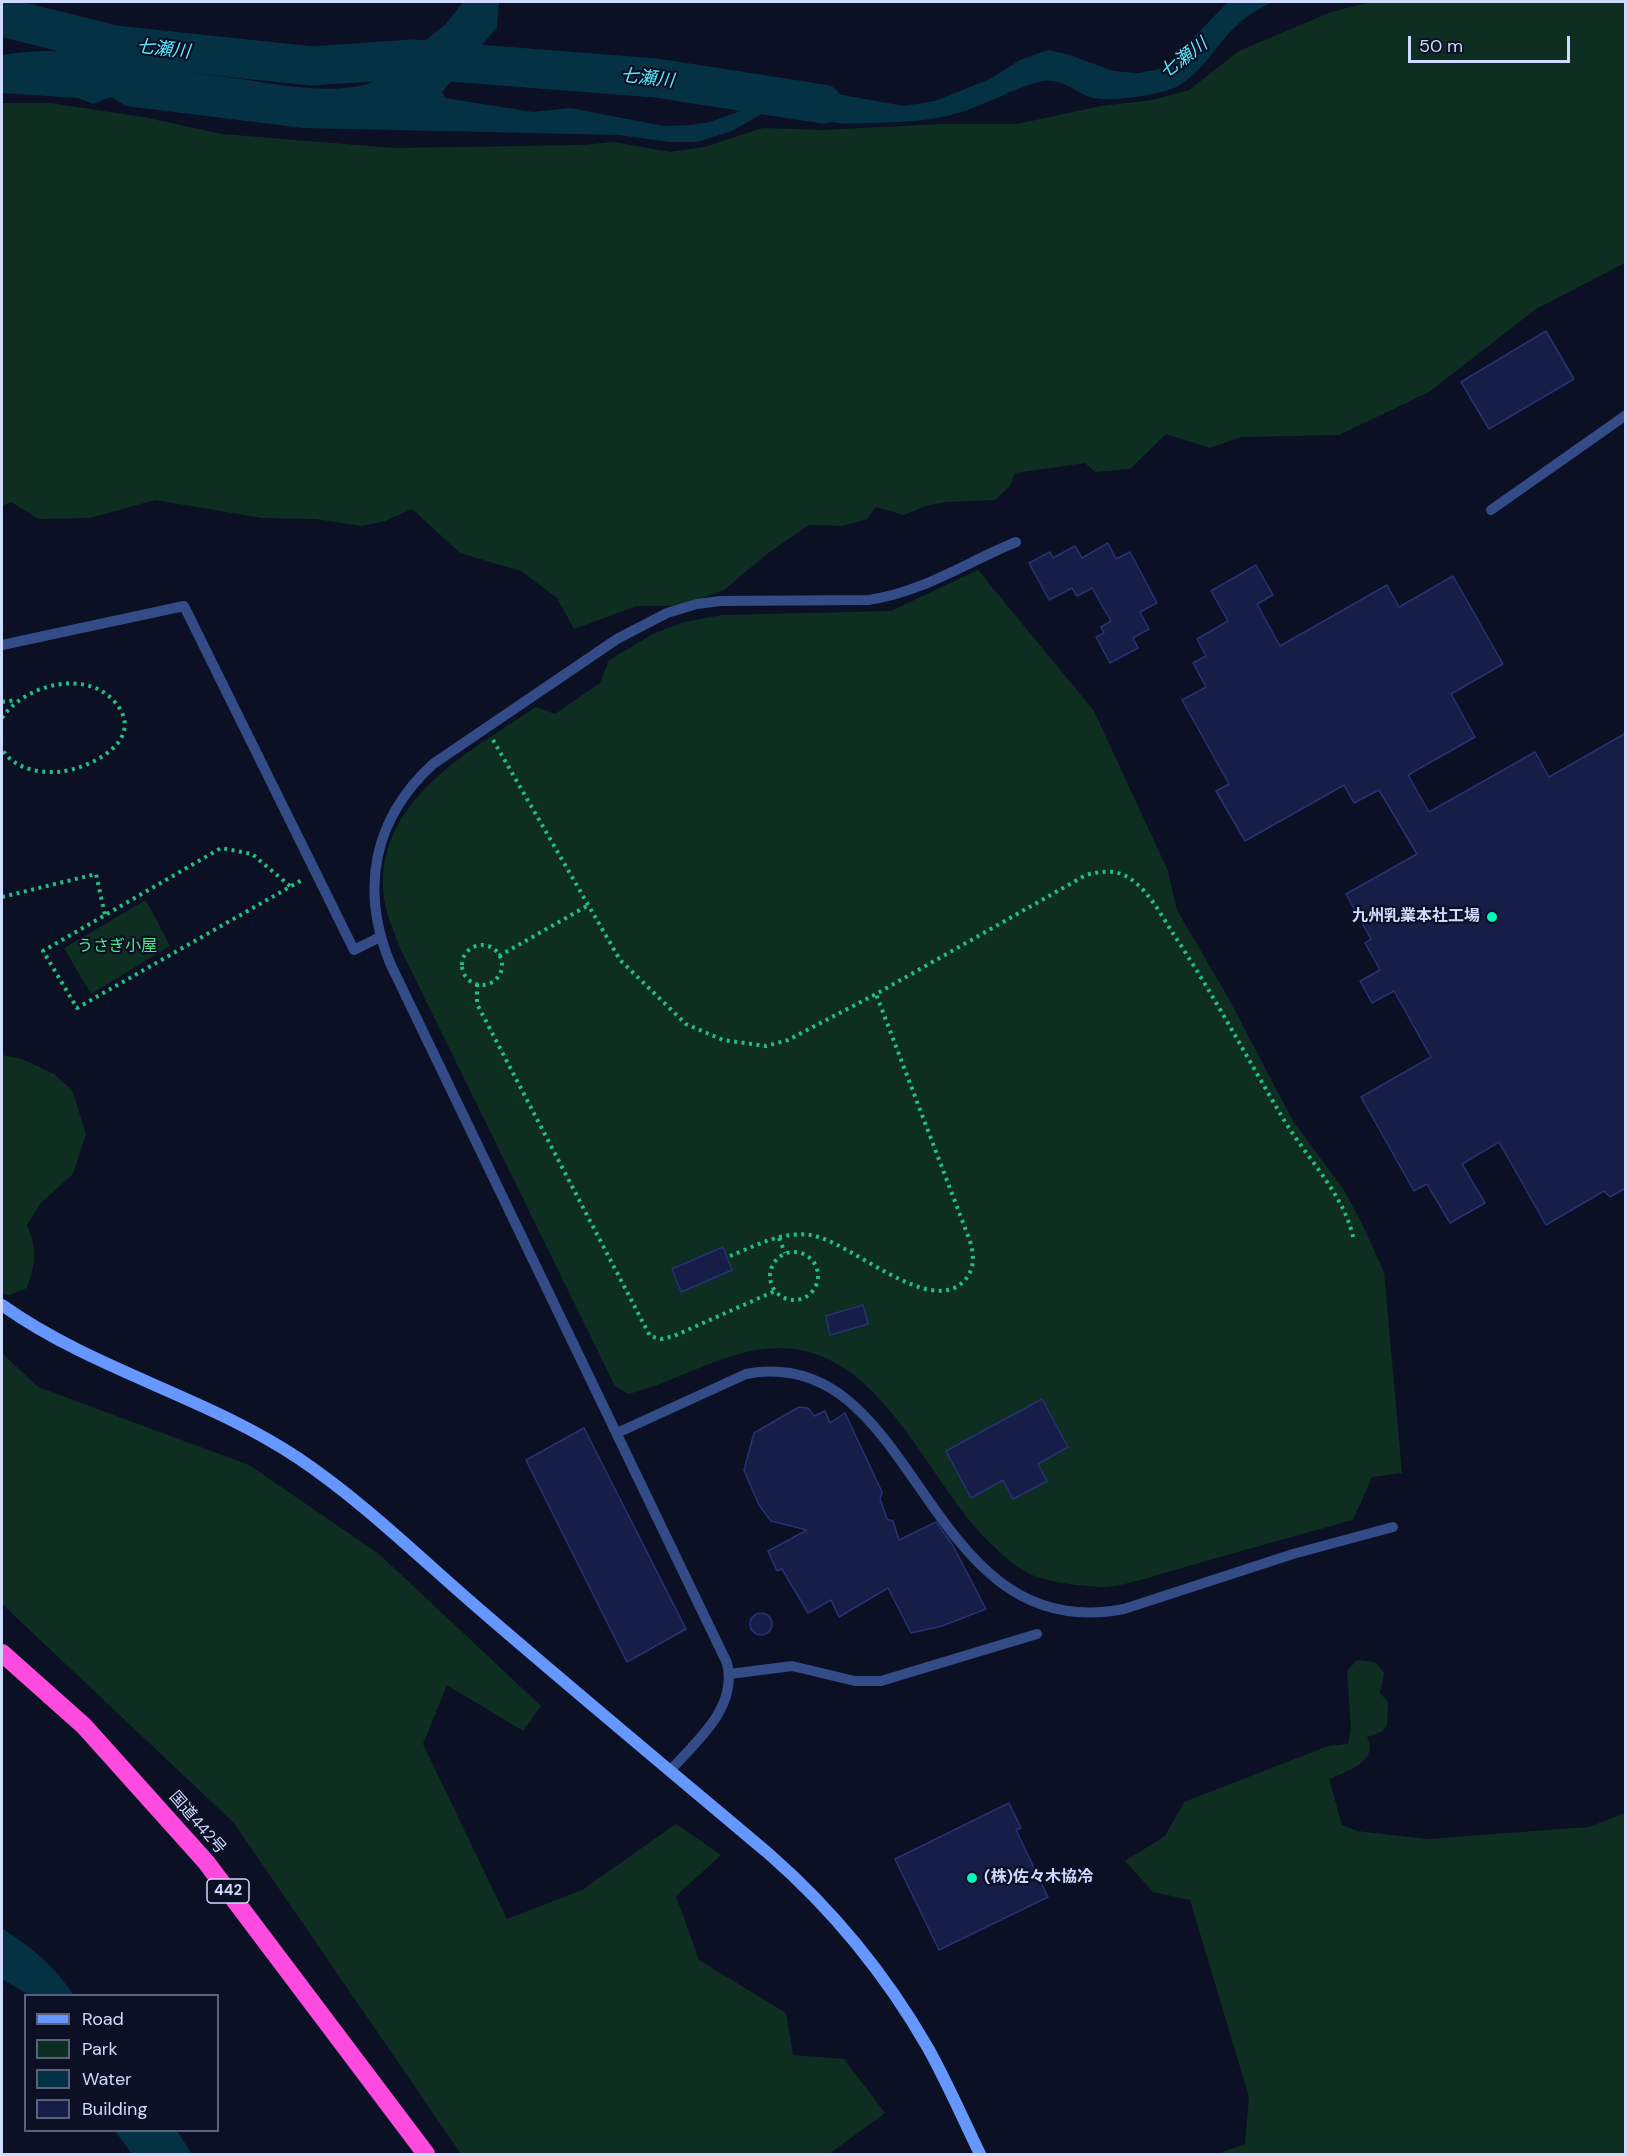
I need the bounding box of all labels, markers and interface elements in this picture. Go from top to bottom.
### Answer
scale bar [1411,24,1573,62]
water label: 七瀬川 [1156,34,1212,84]
text: 50 m [1419,34,1463,58]
water label: 七瀬川 [135,36,191,64]
water label: 七瀬川 [619,65,675,93]
place label: 九州乳業本社工場 [1352,907,1480,927]
marker: 九州乳業本社工場 [1485,910,1499,924]
park label: うさぎ小屋 [77,937,157,957]
street label: 国道442号 [165,1788,229,1858]
place label: (株)佐々木協冷 [984,1868,1093,1888]
marker: (株)佐々木協冷 [965,1871,979,1885]
road number: 442 [207,1879,249,1903]
legend [24,1994,219,2132]
text: Road [82,2007,124,2031]
text: Park [82,2037,118,2061]
text: Water [82,2067,132,2091]
text: Building [82,2097,147,2121]

